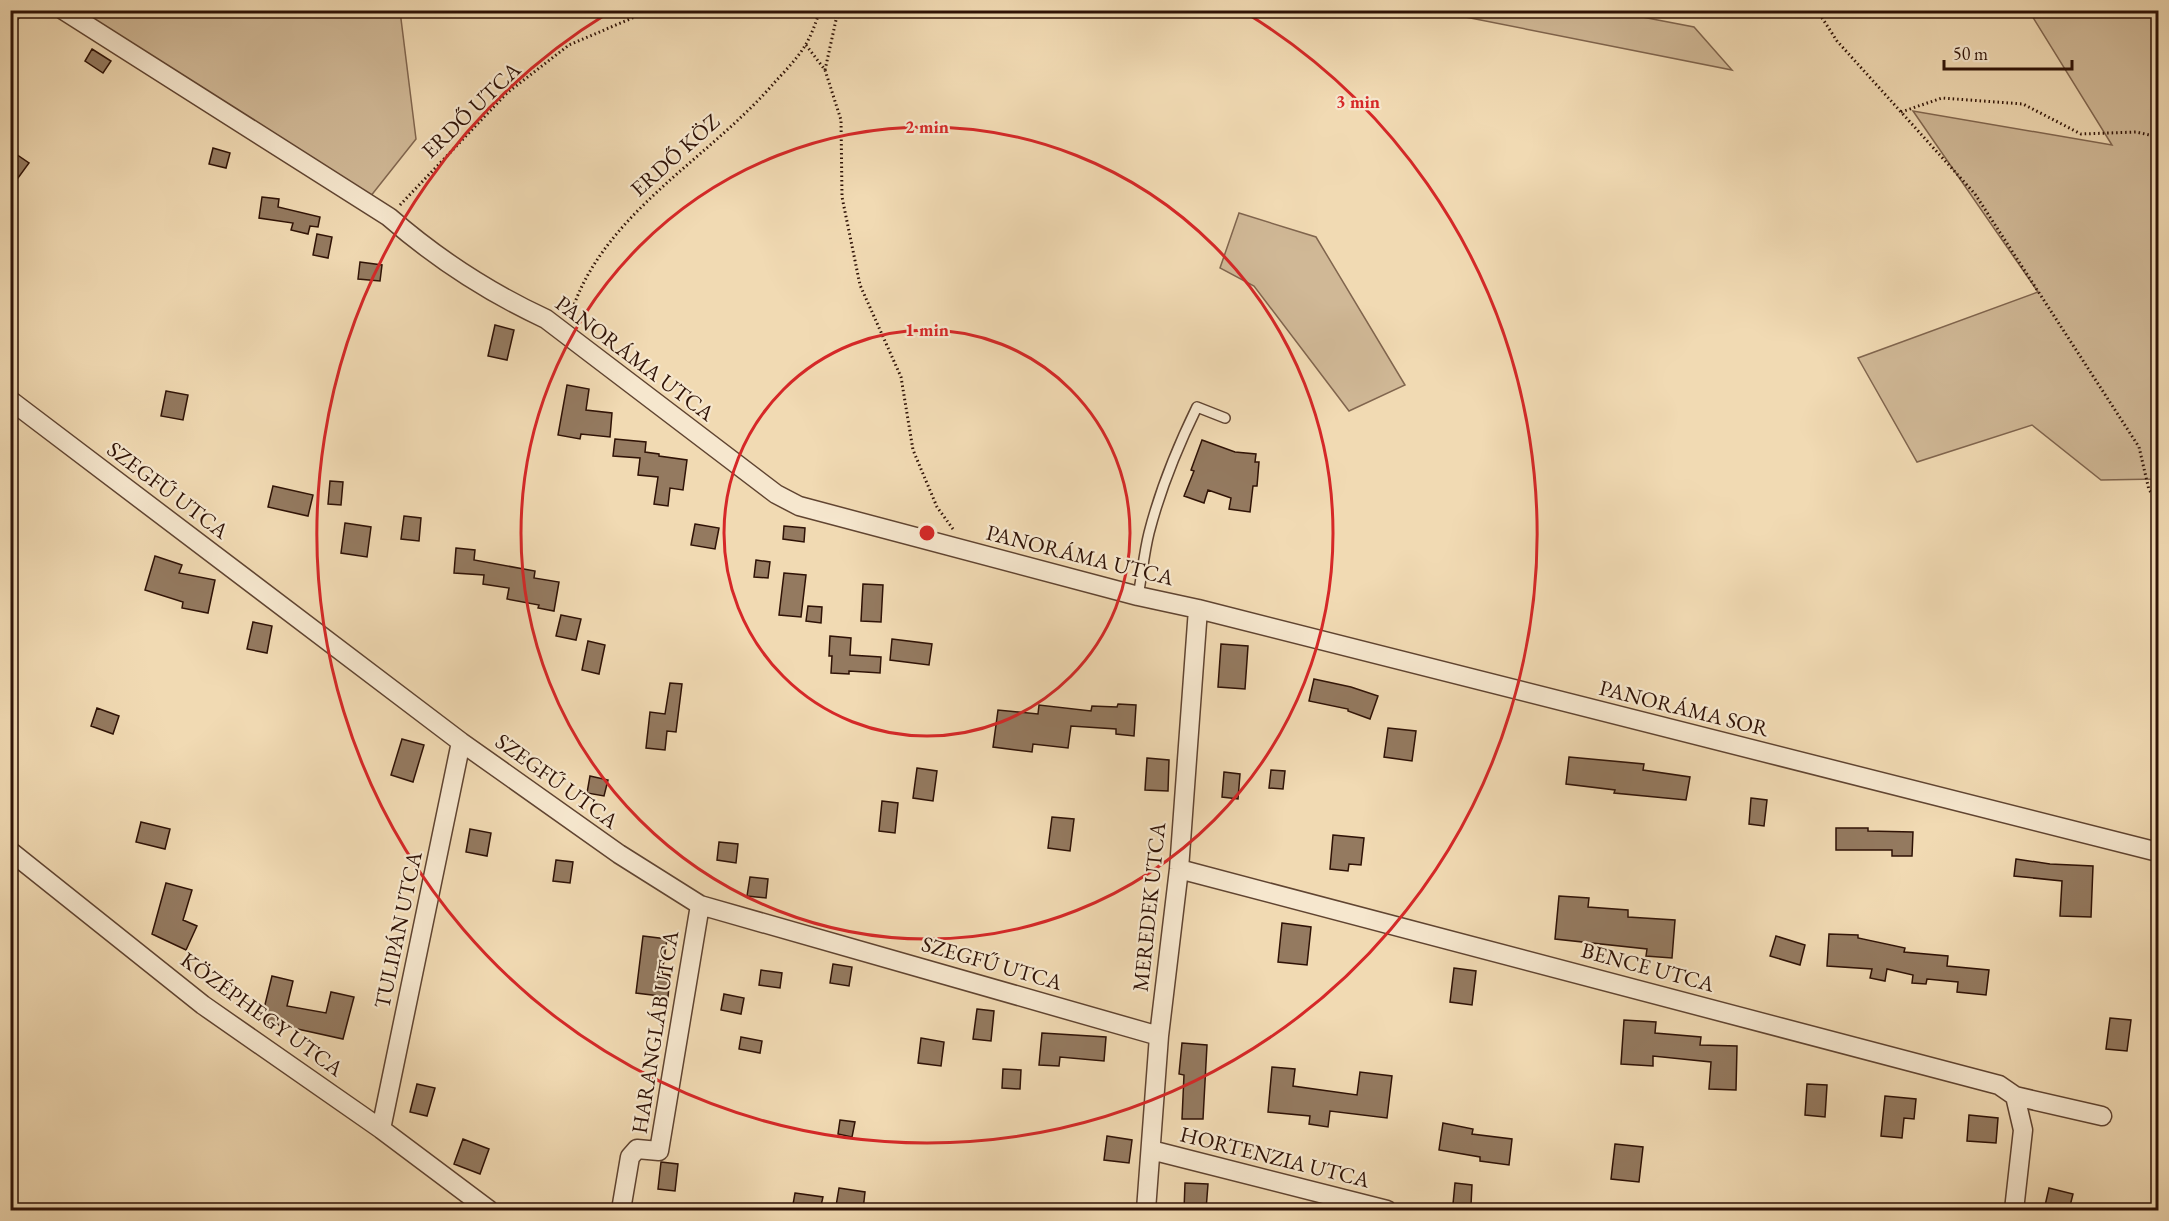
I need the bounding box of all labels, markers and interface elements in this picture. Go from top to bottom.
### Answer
scale bar [1944,33,2072,71]
text: 50 m [1953,42,1988,65]
street label: ERDŐ UTCA [415,55,527,165]
text: 3 min [1336,90,1380,113]
street label: ERDŐ KÖZ [624,107,726,203]
text: 2 min [905,115,949,138]
street label: PANORÁMA UTCA [550,289,721,428]
text: 1 min [905,318,949,341]
street label: SZEGFŰ UTCA [101,435,235,546]
street label: PANORÁMA UTCA [983,518,1178,593]
centre of rings [917,523,937,543]
street label: PANORÁMA SOR [1596,673,1772,743]
street label: SZEGFŰ UTCA [490,727,625,836]
street label: MEREDEK UTCA [1126,820,1172,993]
street label: TULIPÁN UTCA [367,848,429,1011]
street label: HARANGLÁB UTCA [625,928,685,1136]
street label: SZEGFŰ UTCA [918,929,1067,997]
street label: BENCE UTCA [1578,935,1718,999]
street label: KÖZÉPHEGY UTCA [175,945,350,1083]
street label: HORTENZIA UTCA [1177,1119,1374,1195]

